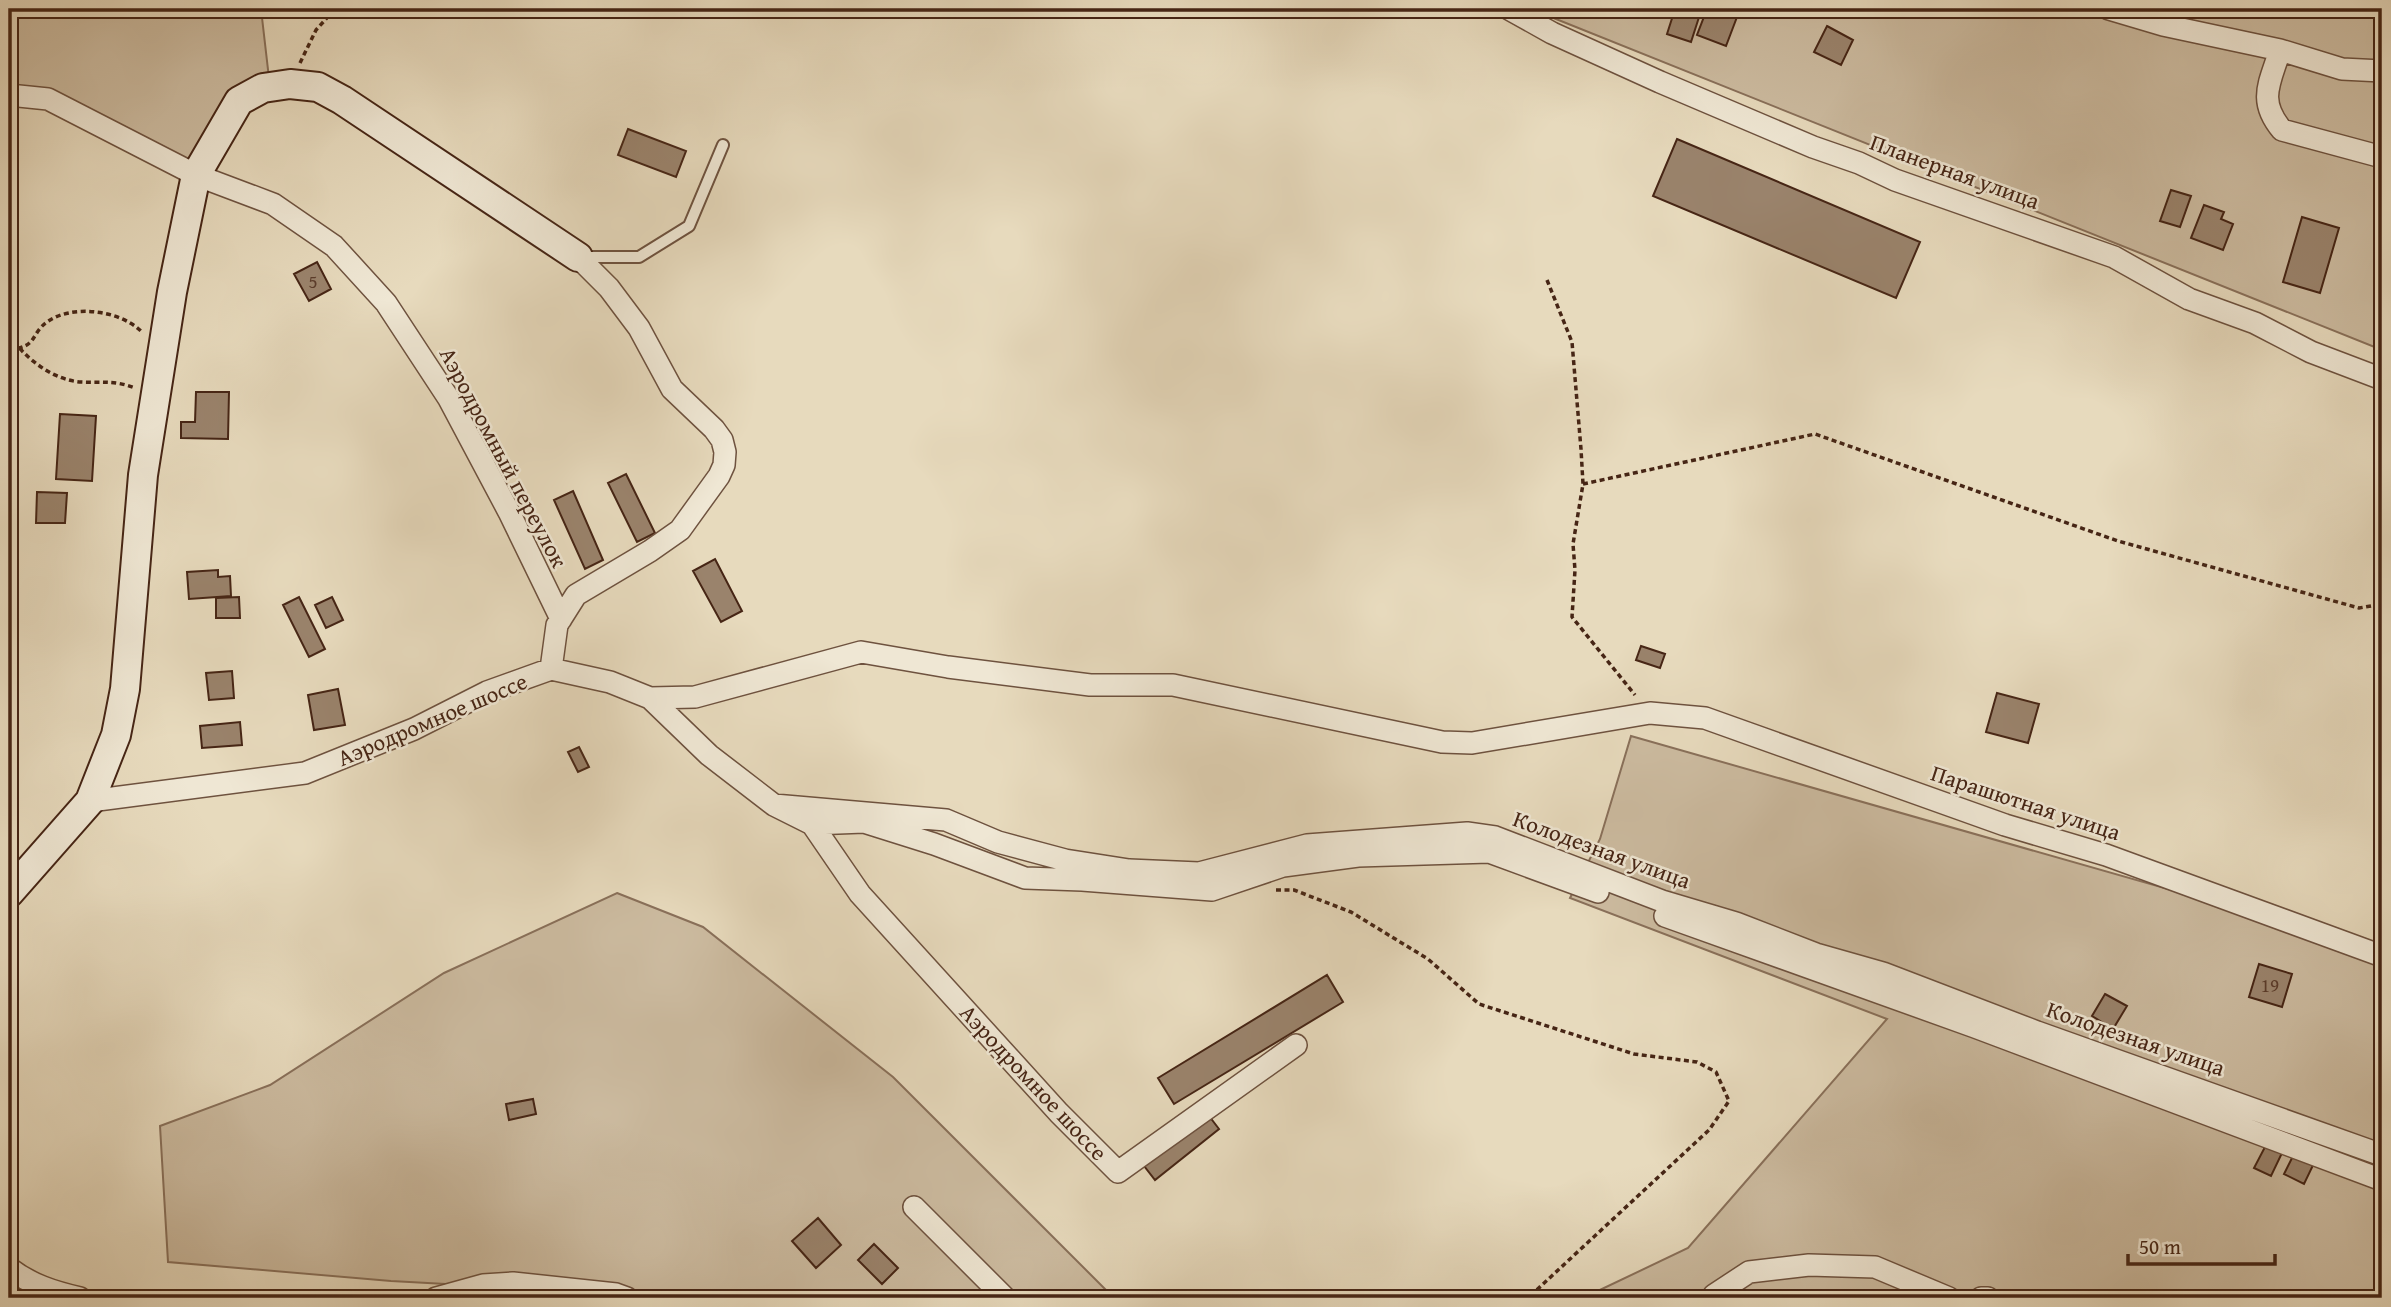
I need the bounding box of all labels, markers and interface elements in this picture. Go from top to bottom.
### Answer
street label: Планерная улица [1866,125,2044,217]
house number: 5 [308,267,318,295]
street label: Аэродромный переулок [432,341,576,573]
street label: Аэродромное шоссе [332,664,532,774]
street label: Парашютная улица [1927,756,2125,848]
street label: Колодезная улица [1509,802,1695,896]
house number: 19 [2261,971,2279,999]
street label: Колодезная улица [2042,992,2230,1084]
street label: Аэродромное шоссе [953,996,1115,1168]
scale bar [2128,1223,2276,1267]
text: 50 m [2139,1231,2181,1262]

